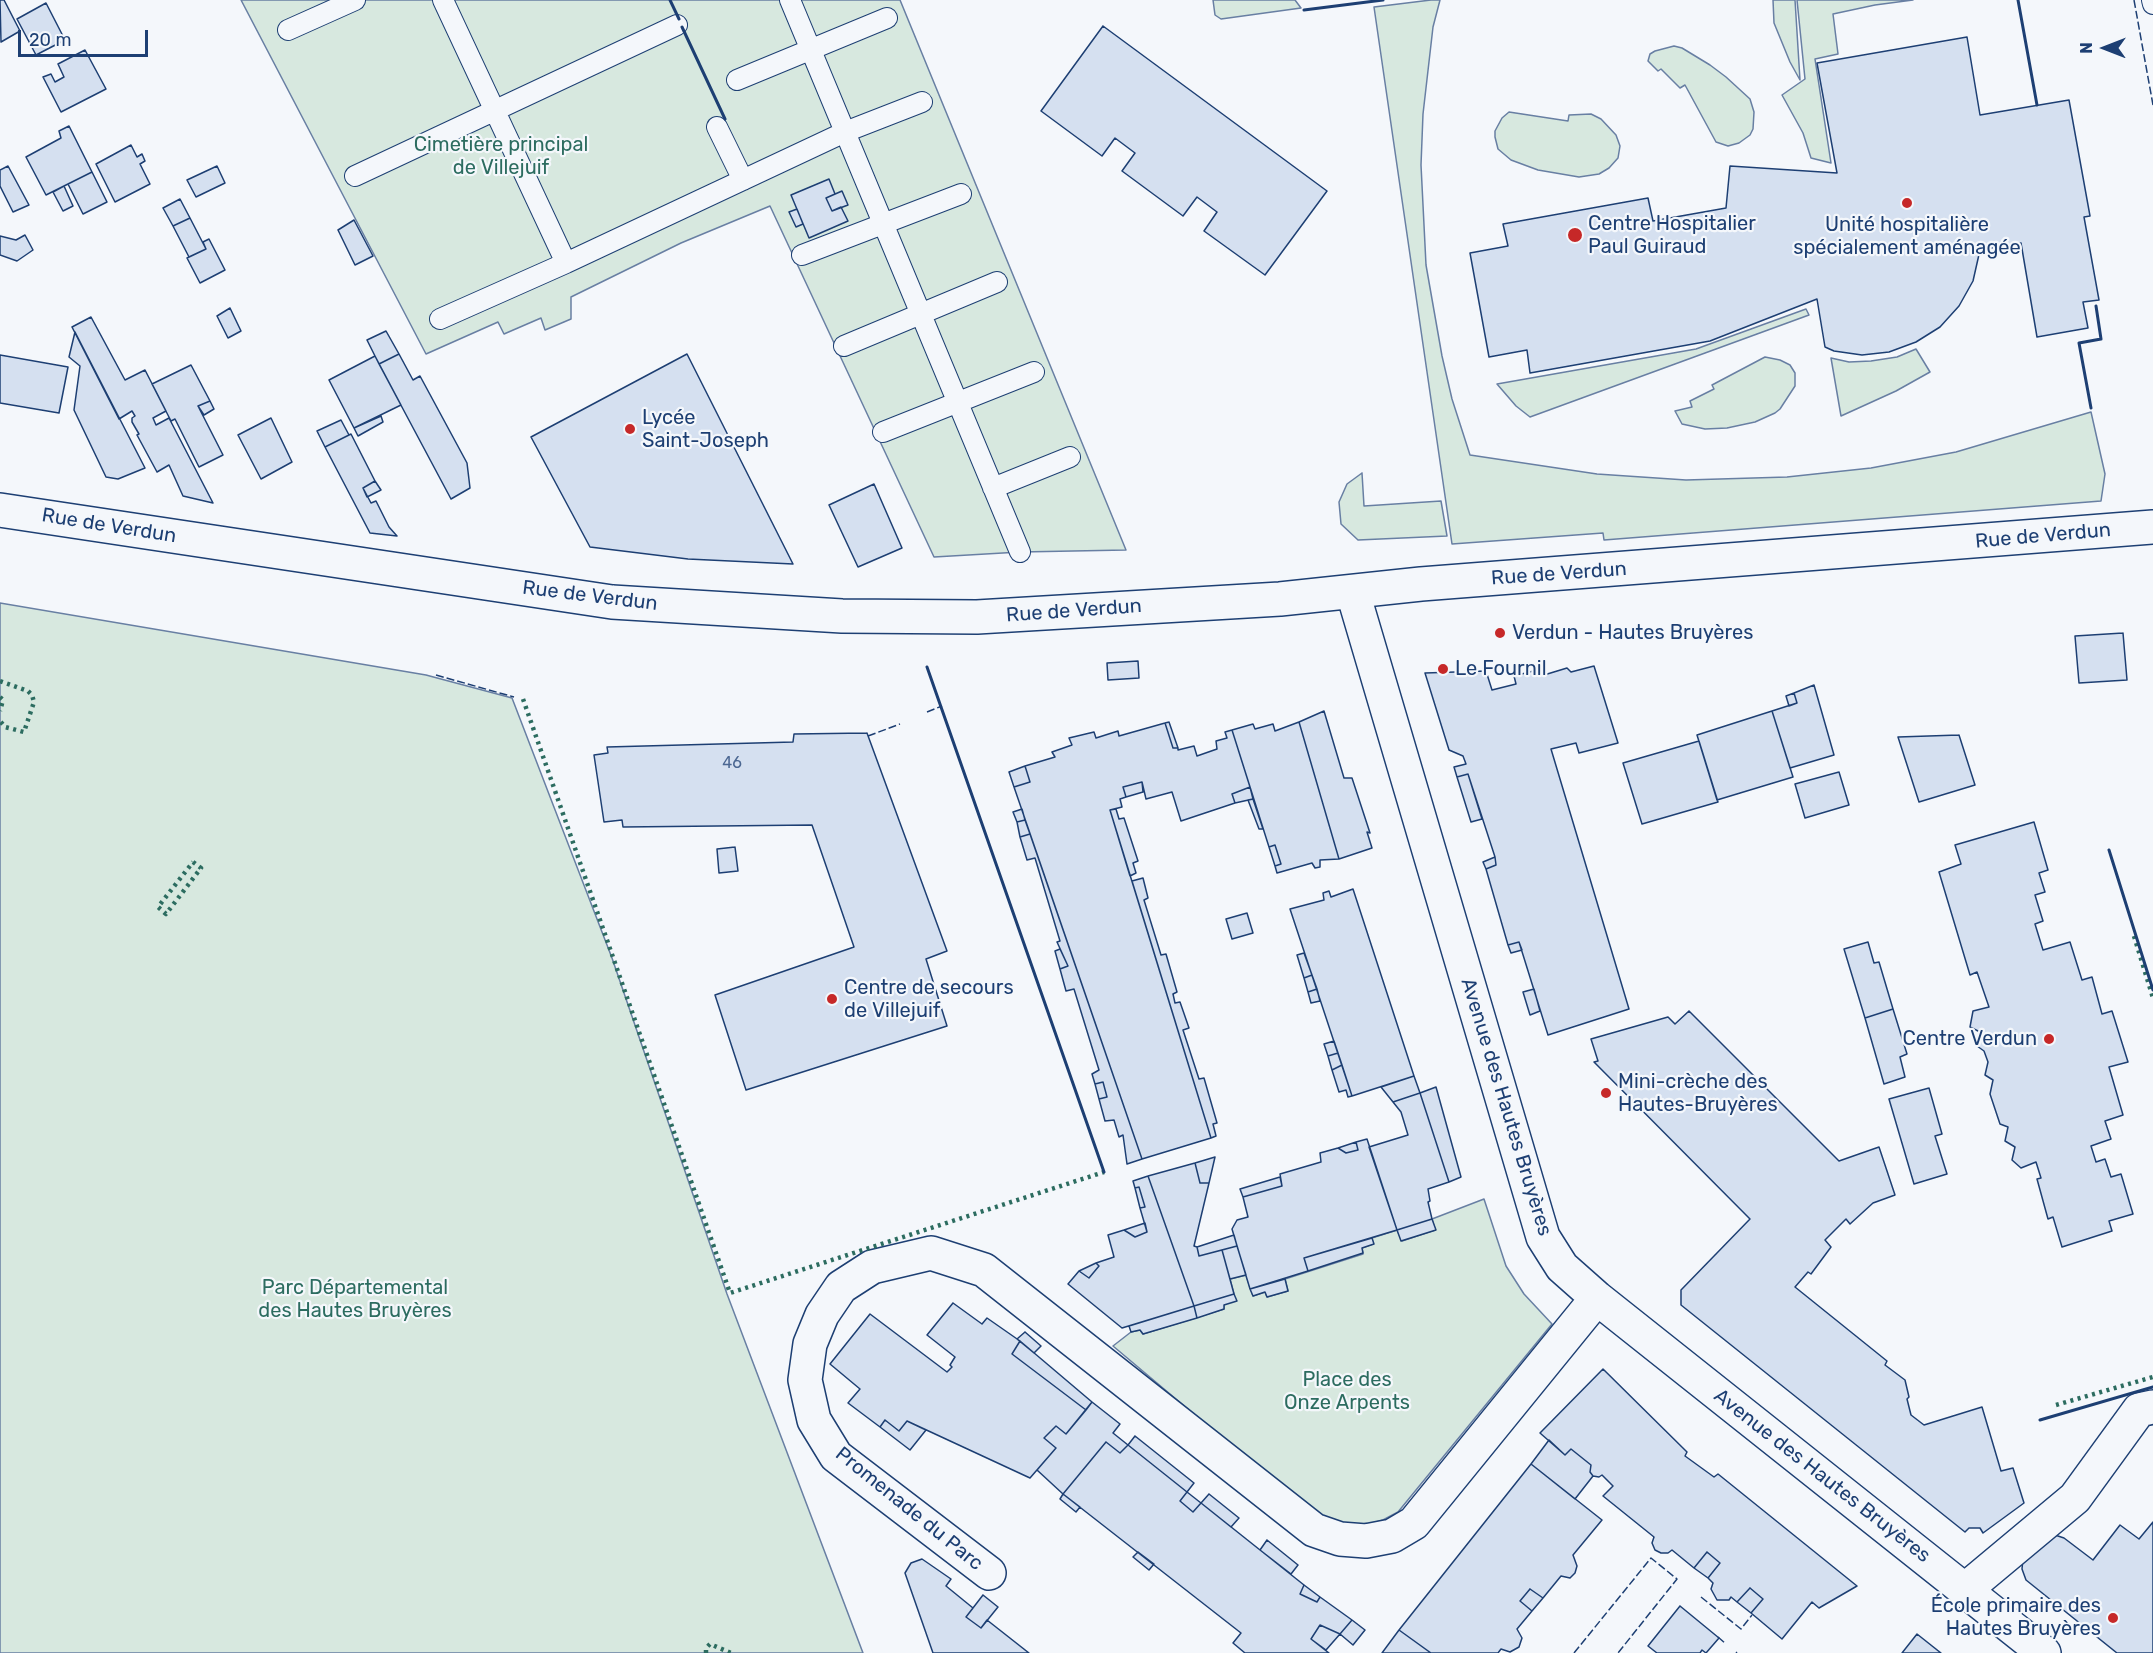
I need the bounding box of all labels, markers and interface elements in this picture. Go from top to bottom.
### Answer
scale bar [21,18,152,56]
north arrow [2075,18,2135,78]
text: 20 m [29,29,71,51]
text: N [2077,42,2096,54]
park label: Cimetière principal de Villejuif [414,133,588,180]
marker: Unité hospitalière spécialement aménagée [1900,196,1914,210]
place label: Centre Hospitalier Paul Guiraud [1588,212,1756,259]
place label: Unité hospitalière spécialement aménagée [1793,213,2021,260]
marker: Centre Hospitalier Paul Guiraud [1566,226,1584,244]
place label: Lycée Saint-Joseph [642,406,769,453]
marker: Lycée Saint-Joseph [623,422,637,436]
street label: Rue de Verdun [40,504,178,548]
street label: Rue de Verdun [1974,518,2112,554]
street label: Rue de Verdun [1490,557,1628,591]
street label: Rue de Verdun [521,576,659,616]
street label: Rue de Verdun [1005,594,1143,628]
place label: Verdun - Hautes Bruyères [1512,621,1753,645]
marker: Verdun - Hautes Bruyères [1493,626,1507,640]
place label: Le Fournil [1455,657,1547,681]
marker: Le Fournil [1436,662,1450,676]
house number: 46 [722,753,742,773]
street label: Avenue des Hautes Bruyères [1455,975,1557,1239]
place label: Centre de secours de Villejuif [844,976,1014,1023]
marker: Centre de secours de Villejuif [825,992,839,1006]
place label: Centre Verdun [1902,1027,2037,1051]
marker: Centre Verdun [2042,1032,2056,1046]
place label: Mini-crèche des Hautes-Bruyères [1618,1070,1778,1117]
marker: Mini-crèche des Hautes-Bruyères [1599,1086,1613,1100]
park label: Parc Départemental des Hautes Bruyères [258,1276,452,1323]
park label: Place des Onze Arpents [1284,1368,1410,1415]
street label: Avenue des Hautes Bruyères [1709,1384,1935,1568]
street label: Promenade du Parc [830,1442,988,1576]
place label: École primaire des Hautes Bruyères [1931,1594,2101,1641]
marker: École primaire des Hautes Bruyères [2106,1611,2120,1625]

